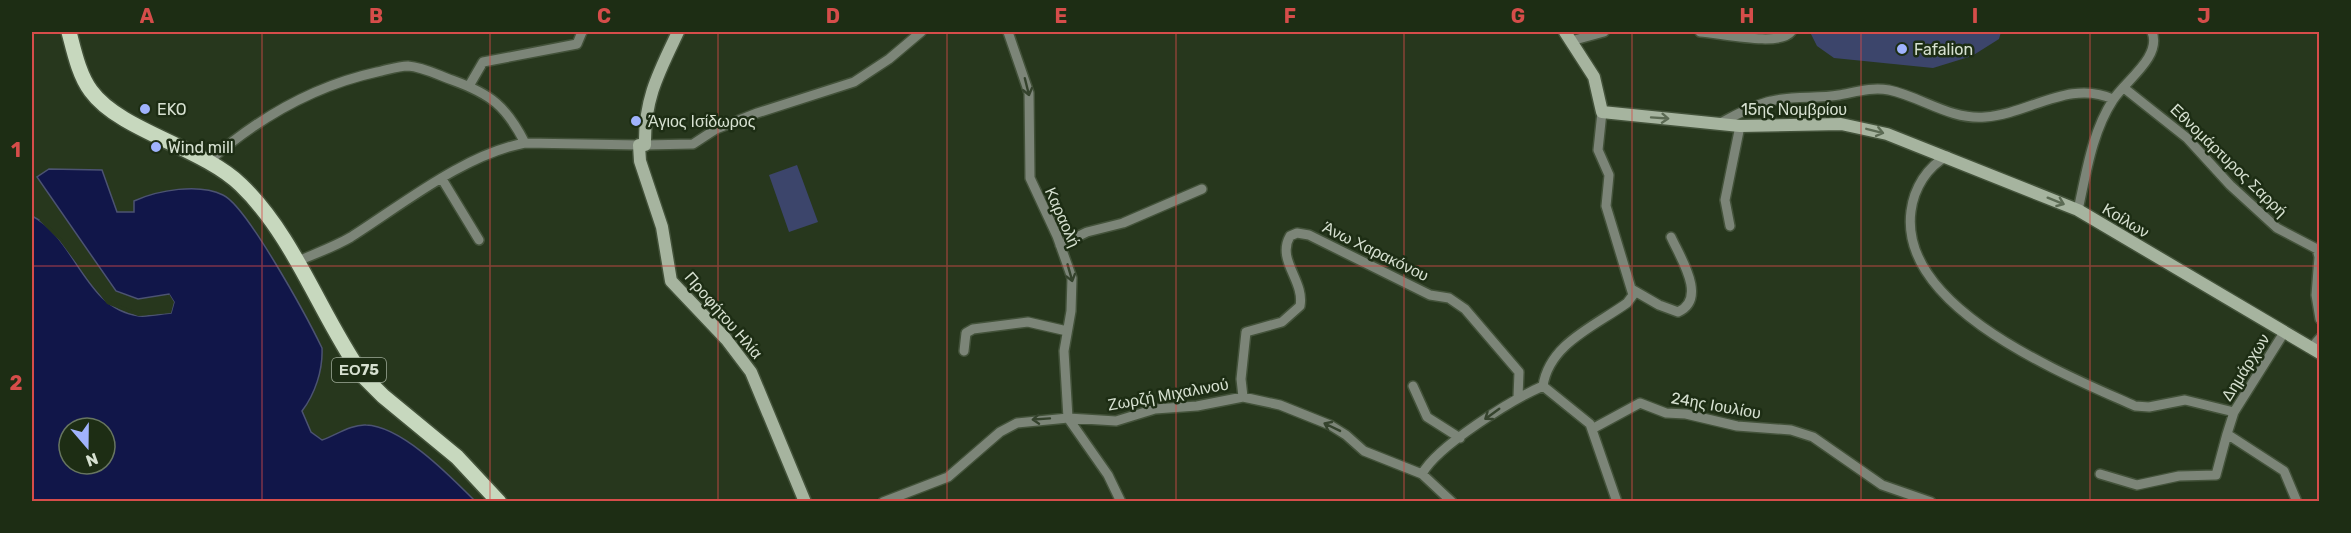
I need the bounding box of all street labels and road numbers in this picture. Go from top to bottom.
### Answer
street label: 15ης Νομβρίου [1741,100,1847,119]
street label: Εθνομάρτυρος Σαρρή [2166,100,2291,221]
street label: Καραολή [1041,184,1084,250]
street label: Κοίλων [2099,199,2153,242]
street label: Άνω Χαρακόνου [1320,218,1432,285]
street label: Προφήτου Ηλία [681,268,767,363]
street label: Δημάρχων [2217,330,2274,404]
road number: ΕΟ75 [332,358,386,382]
street label: Ζωρζή Μιχαλινού [1106,375,1230,414]
street label: 24ης Ιουλίου [1669,388,1762,423]

